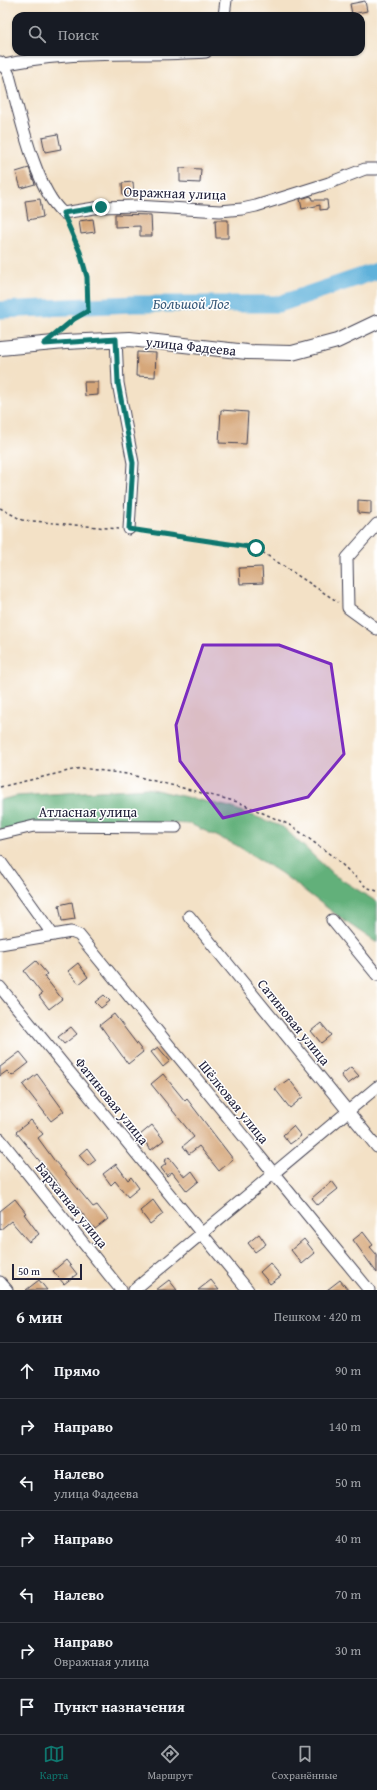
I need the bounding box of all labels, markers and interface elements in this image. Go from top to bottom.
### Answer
search box [12,12,365,56]
icon: search [26,23,48,45]
text: Поиск [58,24,99,45]
street label: Овражная улица [123,181,227,205]
route end [92,198,110,216]
water label: Большой Лог [153,293,230,314]
street label: улица Фадеева [144,331,238,361]
route start [247,539,265,557]
street label: Атласная улица [39,802,138,822]
street label: Сатиновая улица [253,974,335,1070]
street label: Фатиновая улица [70,1053,154,1149]
street label: Шёлковая улица [194,1056,274,1148]
street label: Бархатная улица [31,1158,113,1253]
scale bar [12,1262,82,1281]
text: 50 m [18,1263,40,1279]
text: 6 мин [16,1304,62,1329]
text: Пешком · 420 m [274,1307,361,1326]
icon: ahead [16,1360,38,1382]
text: Прямо [54,1360,100,1381]
text: 90 m [335,1361,361,1380]
icon: right [16,1416,38,1438]
text: Направо [54,1416,113,1437]
text: 140 m [329,1417,361,1436]
text: Налево [54,1463,104,1484]
icon: left [16,1472,38,1494]
text: 50 m [335,1473,361,1492]
text: улица Фадеева [54,1484,138,1503]
icon: right [16,1528,38,1550]
text: Направо [54,1528,113,1549]
text: 40 m [335,1529,361,1548]
icon: left [16,1584,38,1606]
text: Налево [54,1584,104,1605]
text: 70 m [335,1585,361,1604]
text: Направо [54,1631,113,1652]
icon: right [16,1640,38,1662]
text: 30 m [335,1641,361,1660]
text: Овражная улица [54,1652,149,1671]
icon: arrive [16,1696,38,1718]
text: Пункт назначения [54,1696,185,1717]
tab: Карта [40,1743,68,1783]
tab: Маршрут [147,1743,192,1783]
tab: Сохранённые [272,1743,337,1783]

